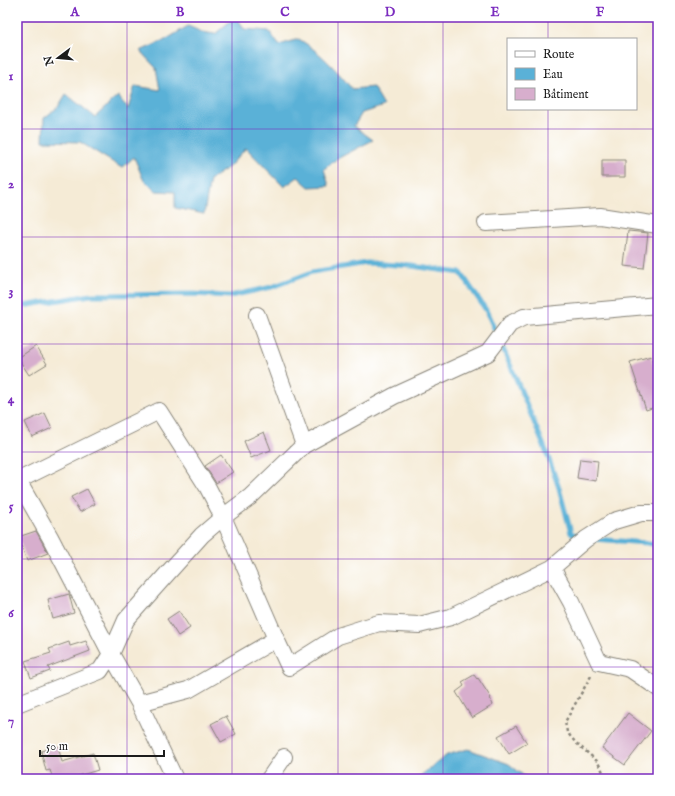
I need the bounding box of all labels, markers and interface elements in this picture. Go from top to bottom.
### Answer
text: A [70,4,81,21]
text: B [176,4,185,21]
text: C [280,4,290,21]
text: D [385,4,396,21]
text: E [490,4,500,21]
text: F [596,4,605,21]
north arrow [38,38,78,78]
legend [507,38,637,110]
text: Route [543,47,575,62]
text: N [41,54,58,68]
text: Eau [543,67,563,82]
text: 1 [9,68,14,85]
text: Bâtiment [543,87,589,102]
text: 2 [8,176,14,193]
text: 3 [9,283,14,300]
text: 4 [8,391,15,408]
text: 5 [9,498,14,515]
text: 6 [8,605,14,622]
text: 7 [8,713,14,730]
scale bar [40,732,164,758]
text: 50 m [46,739,68,754]

